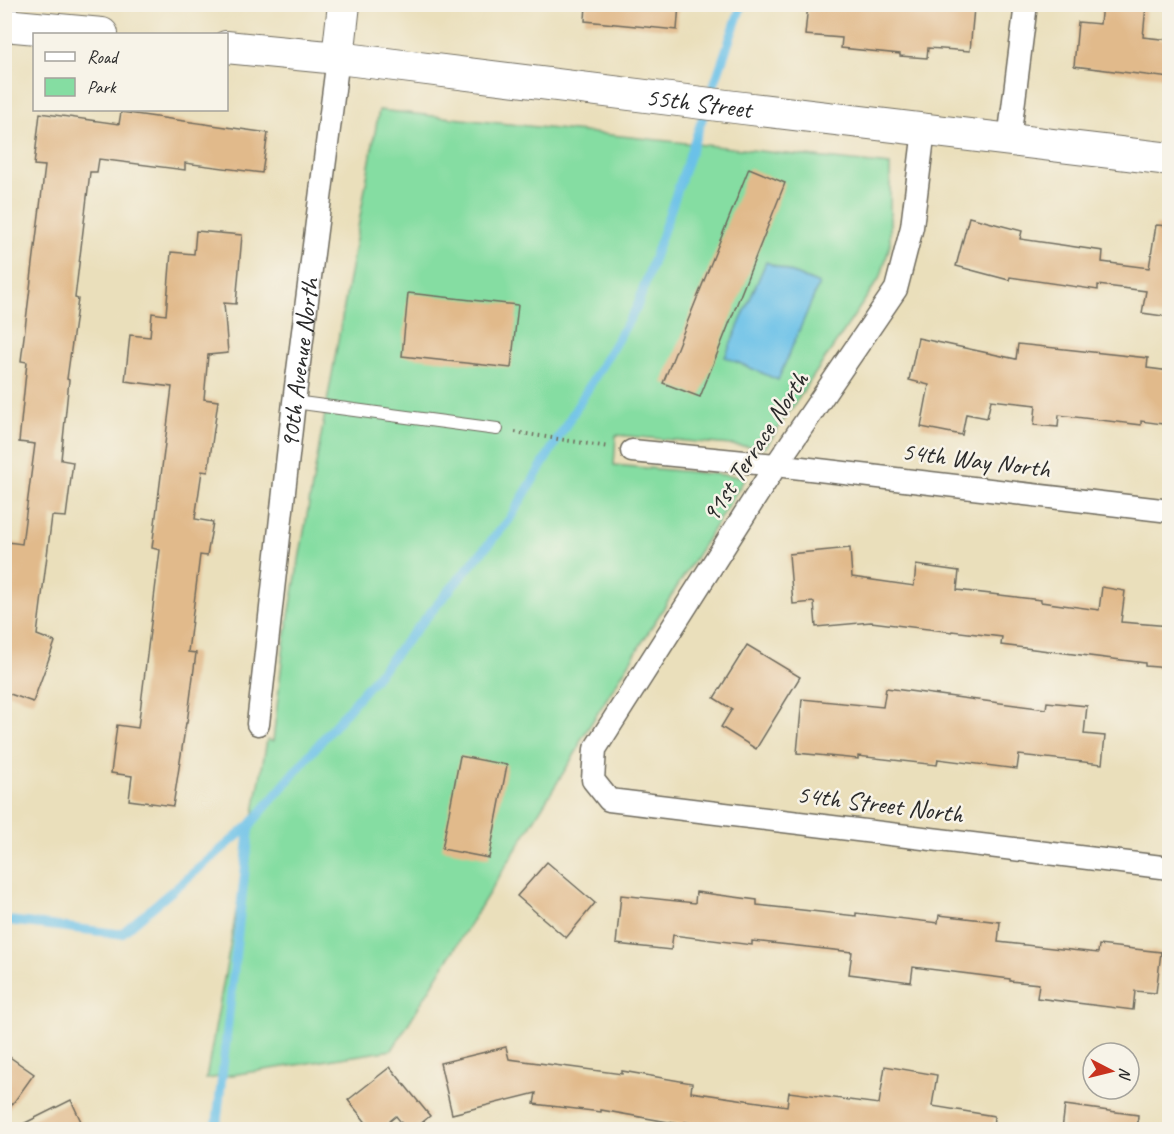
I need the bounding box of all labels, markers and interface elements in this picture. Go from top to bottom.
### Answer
legend [33,33,228,111]
text: Road [87,46,120,68]
text: Park [87,76,117,98]
street label: 55th Street [644,80,756,126]
street label: 90th Avenue North [272,274,326,450]
street label: 91st Terrace North [694,365,817,528]
street label: 54th Way North [900,435,1053,486]
street label: 54th Street North [795,777,966,831]
north arrow [1081,1041,1141,1101]
text: N [1114,1067,1135,1082]

